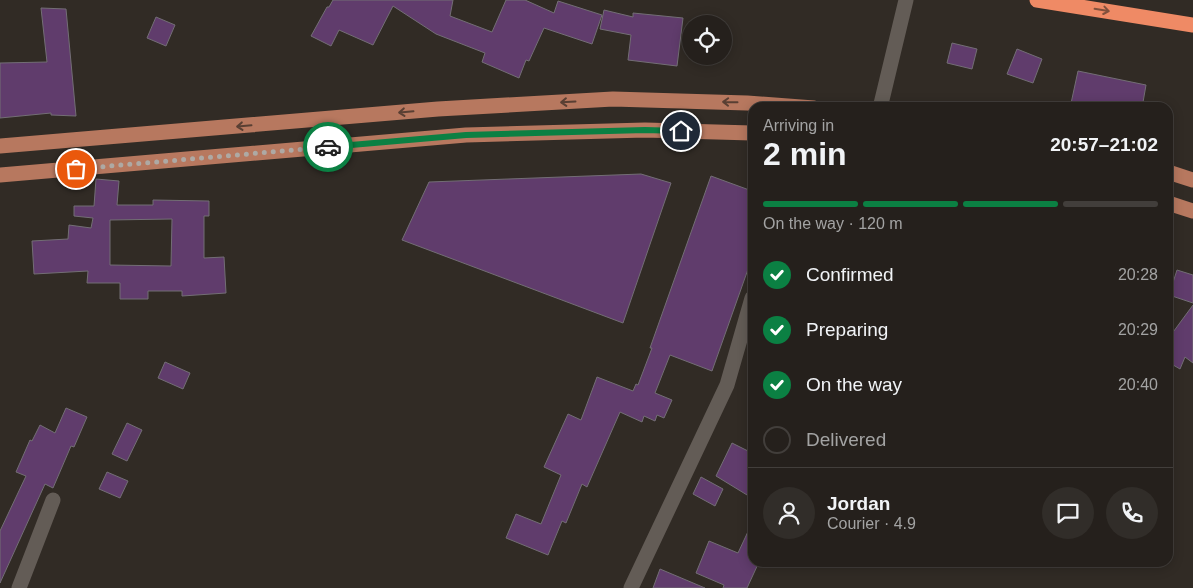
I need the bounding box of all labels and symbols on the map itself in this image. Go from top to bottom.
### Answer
one-way arrow [1094,6,1110,16]
one-way arrow [722,97,738,107]
one-way arrow [560,98,576,107]
one-way arrow [398,107,414,117]
pin [660,110,702,152]
one-way arrow [236,121,252,130]
courier [303,122,353,172]
pin [55,148,97,190]

